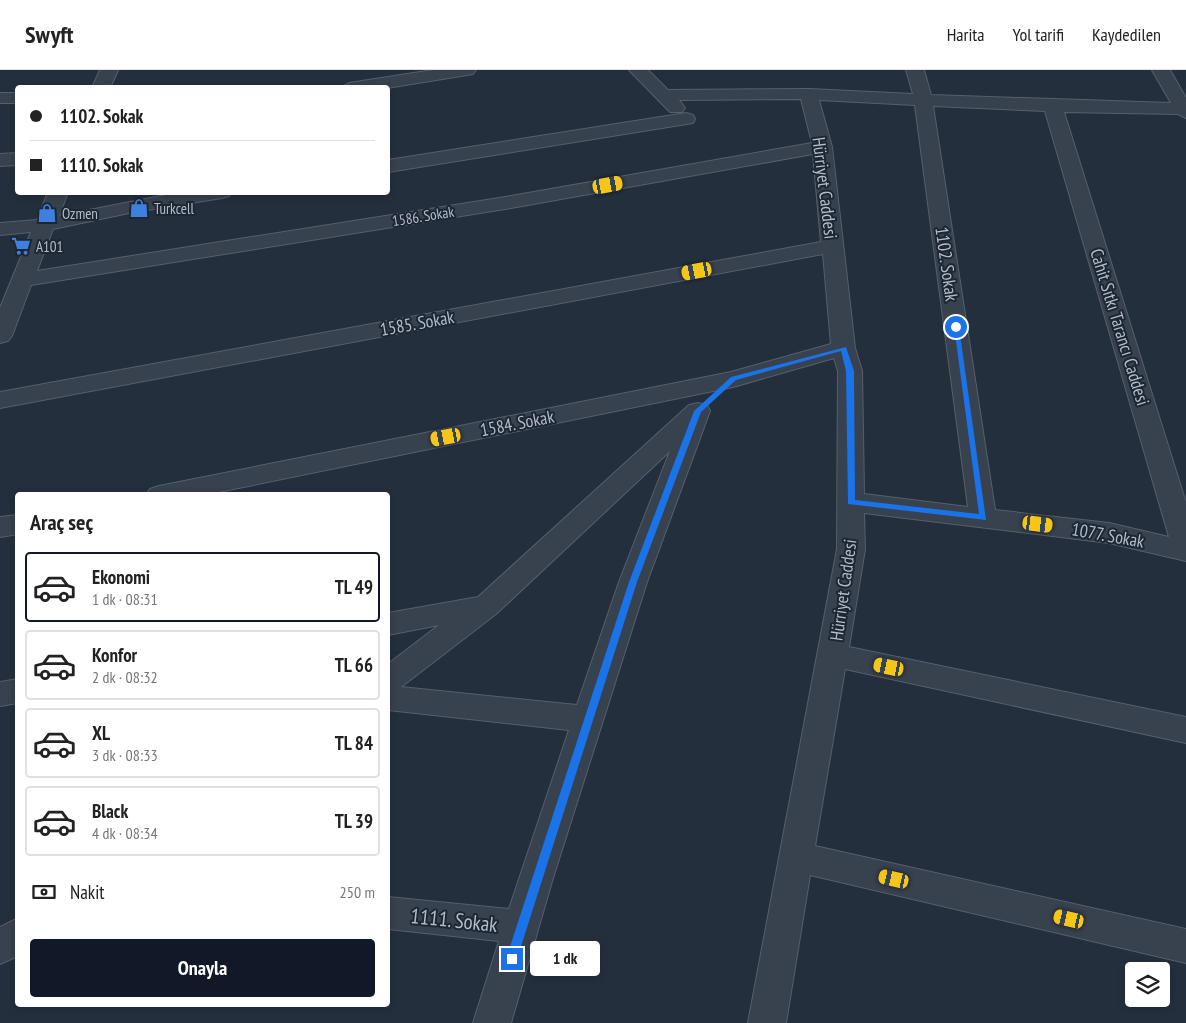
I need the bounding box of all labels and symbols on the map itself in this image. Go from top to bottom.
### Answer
street label: Hürriyet Caddesi [807,136,843,240]
car [591,175,624,195]
shop icon: Turkcell [128,197,150,219]
place label: Turkcell [154,199,194,218]
shop icon: Ozmen [36,202,58,224]
street label: 1586. Sokak [391,202,455,230]
place label: Ozmen [62,204,98,223]
street label: 1102. Sokak [930,225,964,303]
supermarket icon: A101 [10,235,32,257]
place label: A101 [36,237,63,256]
street label: Cahit Sıtkı Tarancı Caddesi [1085,246,1155,408]
car [680,261,713,281]
street label: 1585. Sokak [378,305,456,341]
route start [945,316,967,338]
street label: 1584. Sokak [478,405,556,441]
car [429,427,462,447]
car [1022,515,1053,533]
street label: 1077. Sokak [1070,517,1146,553]
street label: Hürriyet Caddesi [824,538,862,642]
car [872,657,905,677]
car [877,868,910,890]
street label: 1111. Sokak [409,902,499,938]
car [1052,908,1085,930]
callout: 1 dk [530,942,600,976]
route end [501,948,523,970]

